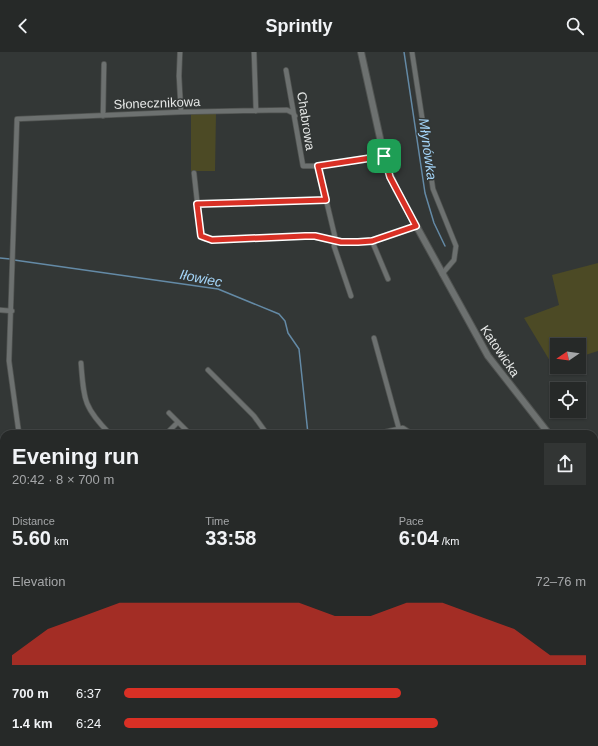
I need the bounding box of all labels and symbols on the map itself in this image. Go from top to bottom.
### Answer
street label: Chabrowa [294,91,318,152]
street label: Słonecznikowa [113,94,201,112]
water label: Młynówka [416,117,440,181]
pin [367,139,401,173]
water label: Iłowiec [178,266,224,290]
street label: Katowicka [477,322,523,380]
north arrow [550,338,586,374]

